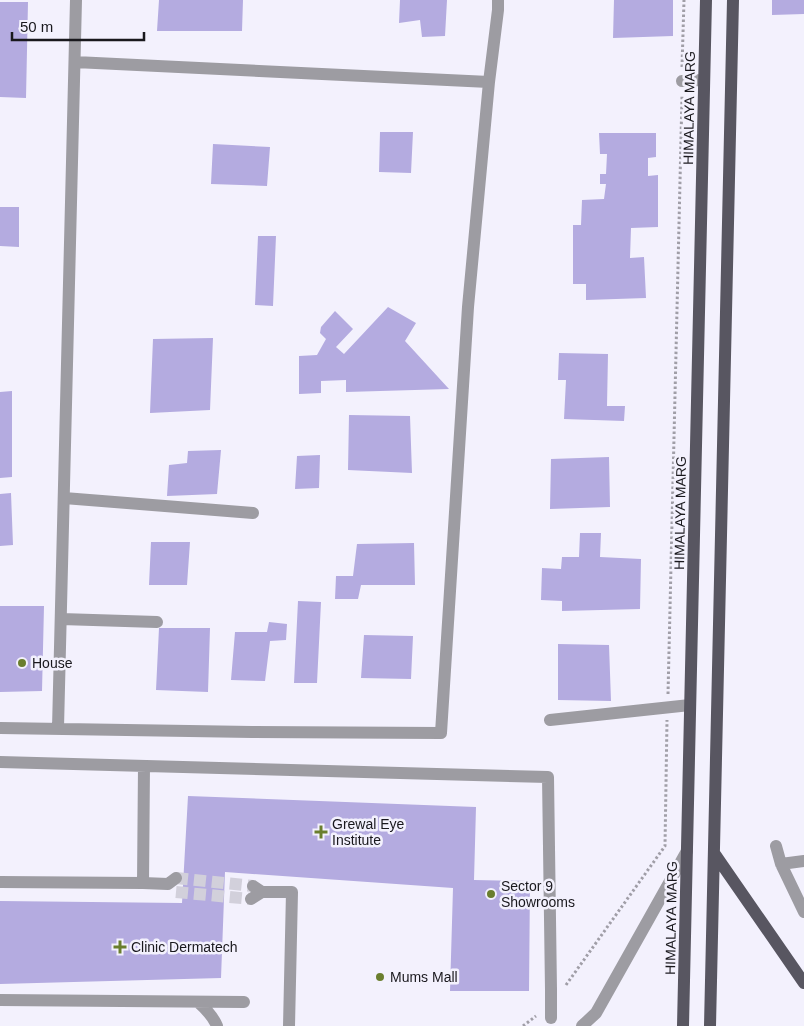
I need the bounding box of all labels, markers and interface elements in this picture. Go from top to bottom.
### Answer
scale bar [12,10,145,42]
text: 50 m [20,18,53,35]
street label: HIMALAYA MARG [680,51,698,165]
street label: HIMALAYA MARG [671,456,689,570]
place label: House [32,655,73,671]
marker: House [16,657,28,669]
place label: Grewal Eye Institute [332,816,405,848]
marker: Grewal Eye Institute [314,825,328,839]
street label: HIMALAYA MARG [662,861,680,975]
place label: Sector 9 Showrooms [501,878,575,910]
marker: Sector 9 Showrooms [485,888,497,900]
place label: Clinic Dermatech [131,939,238,955]
marker: Clinic Dermatech [113,940,127,954]
place label: Mums Mall [390,969,458,985]
marker: Mums Mall [374,971,386,983]

